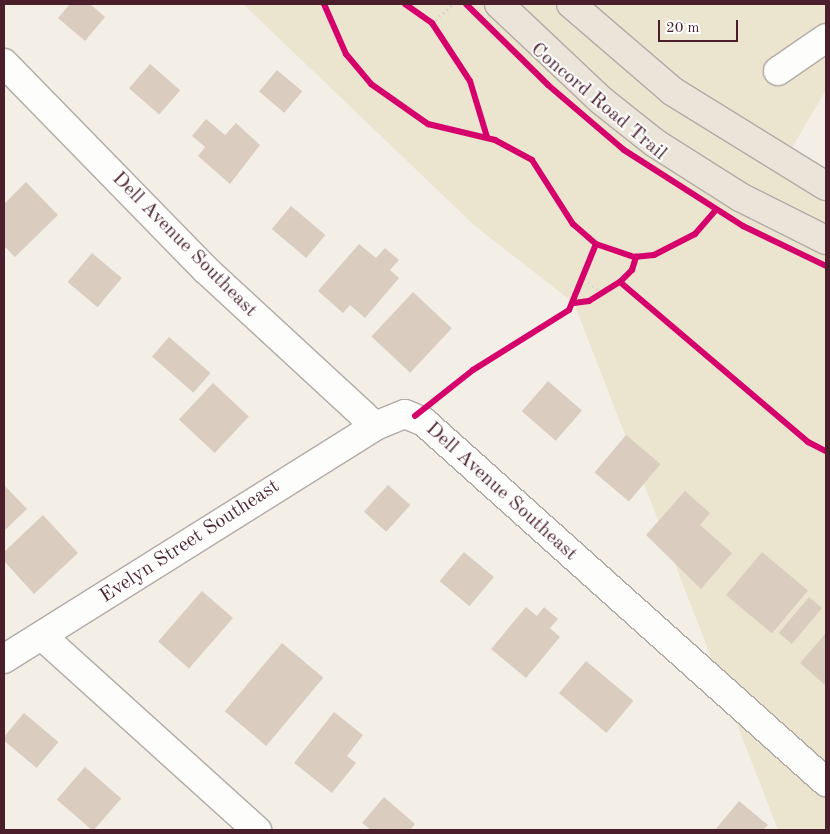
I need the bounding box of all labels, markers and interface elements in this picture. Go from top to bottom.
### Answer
scale bar [660,10,740,42]
text: 20 m [666,21,700,36]
street label: Concord Road Trail [525,38,671,166]
street label: Dell Avenue Southeast [106,167,262,323]
street label: Dell Avenue Southeast [420,418,582,566]
street label: Evelyn Street Southeast [96,475,284,609]

